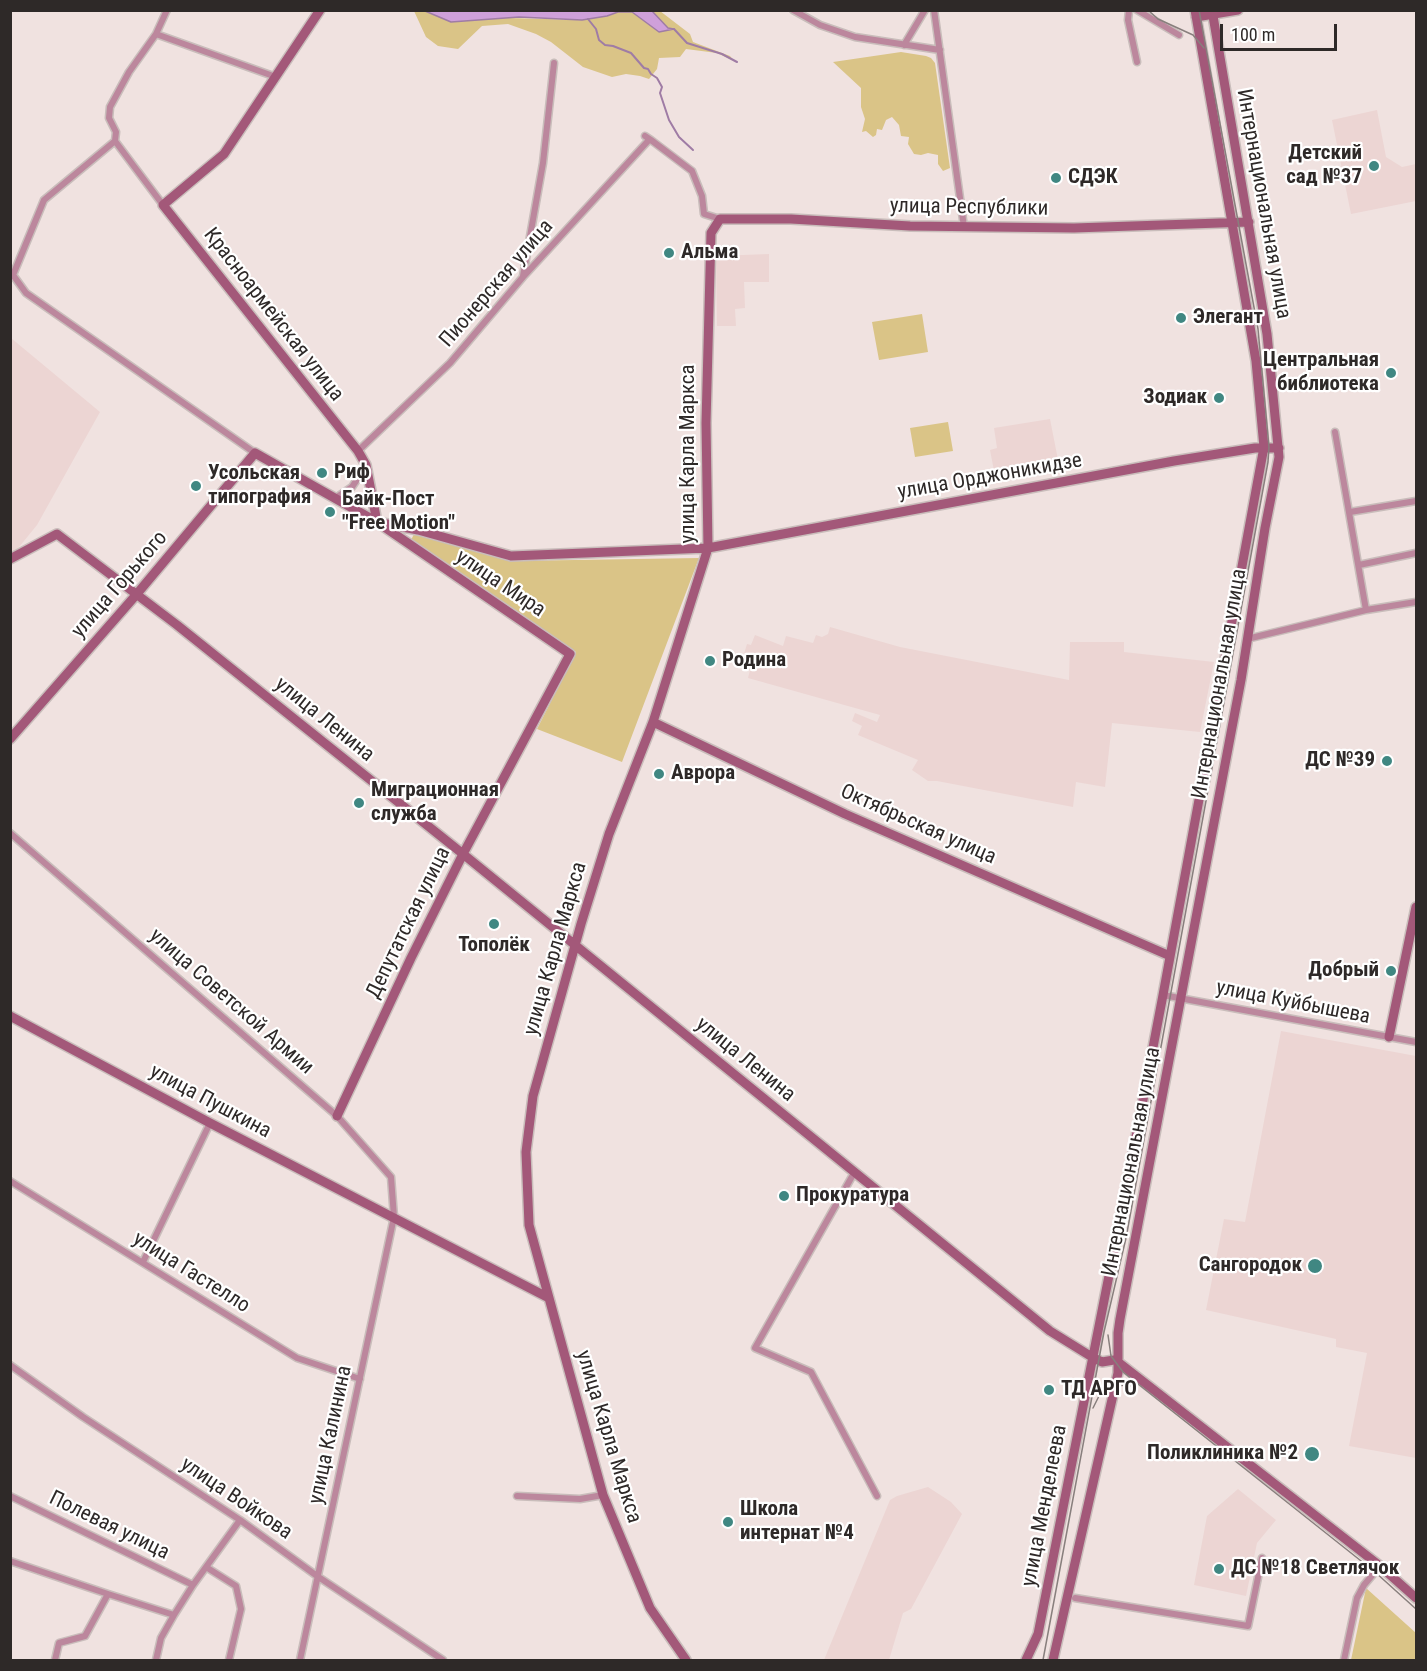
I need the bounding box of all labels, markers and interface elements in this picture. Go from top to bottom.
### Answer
scale bar [1223,12,1340,50]
text: 100 m [1231,24,1275,45]
street label: Интернациональная улица [1230,87,1296,321]
place label: Детский сад №37 [1286,141,1362,191]
marker: Детский сад №37 [1367,159,1381,173]
place label: СДЭК [1068,165,1117,191]
marker: СДЭК [1049,171,1063,185]
street label: улица Республики [890,194,1048,222]
street label: Пионерская улица [435,215,559,353]
street label: Красноармейская улица [198,223,348,407]
place label: Альма [681,240,738,266]
marker: Альма [662,246,676,260]
place label: Элегант [1193,305,1263,331]
marker: Элегант [1174,311,1188,325]
place label: Центральная библиотека [1263,348,1379,398]
street label: улица Карла Маркса [676,364,702,544]
marker: Центральная библиотека [1384,366,1398,380]
place label: Зодиак [1143,385,1207,411]
marker: Зодиак [1212,391,1226,405]
street label: улица Орджоникидзе [896,448,1084,506]
place label: Риф [334,460,370,486]
place label: Усольская типография [208,461,311,511]
marker: Риф [315,466,329,480]
marker: Усольская типография [189,479,203,493]
place label: Байк-Пост "Free Motion" [342,487,455,537]
marker: Байк-Пост "Free Motion" [323,505,337,519]
street label: улица Горького [67,526,173,644]
street label: улица Мира [450,545,550,623]
street label: Интернациональная улица [1187,567,1253,801]
place label: Родина [722,648,786,674]
marker: Родина [703,654,717,668]
street label: улица Ленина [269,672,379,768]
place label: ДС №39 [1305,748,1375,774]
marker: ДС №39 [1380,754,1394,768]
place label: Аврора [671,761,735,787]
marker: Аврора [652,767,666,781]
place label: Миграционная служба [371,778,499,828]
street label: Октябрьская улица [836,779,1000,871]
marker: Миграционная служба [352,796,366,810]
street label: Депутатская улица [361,843,457,1003]
street label: улица Карла Маркса [519,859,593,1039]
marker: Тополёк [487,917,501,931]
street label: улица Советской Армии [144,924,318,1080]
place label: Тополёк [458,933,530,959]
place label: Добрый [1308,958,1379,984]
marker: Добрый [1384,964,1398,978]
street label: улица Куйбышева [1214,976,1372,1030]
street label: улица Ленина [690,1012,800,1108]
street label: Интернациональная улица [1097,1045,1167,1279]
street label: улица Пушкина [145,1059,275,1145]
place label: Прокуратура [796,1183,909,1209]
marker: Прокуратура [777,1189,791,1203]
street label: улица Гастелло [128,1227,254,1319]
place label: Сангородок [1199,1253,1302,1279]
marker: Сангородок [1306,1257,1324,1275]
street label: улица Карла Маркса [570,1348,646,1526]
street label: улица Калинина [304,1363,358,1507]
place label: ТД АРГО [1061,1377,1137,1403]
marker: ТД АРГО [1042,1383,1056,1397]
street label: улица Менделеева [1017,1423,1073,1589]
place label: Поликлиника №2 [1147,1441,1298,1467]
marker: Поликлиника №2 [1303,1445,1321,1463]
street label: улица Войкова [175,1452,297,1546]
street label: Полевая улица [45,1486,173,1566]
place label: Школа интернат №4 [740,1497,854,1547]
marker: Школа интернат №4 [721,1515,735,1529]
place label: ДС №18 Светлячок [1231,1556,1399,1582]
marker: ДС №18 Светлячок [1212,1562,1226,1576]

